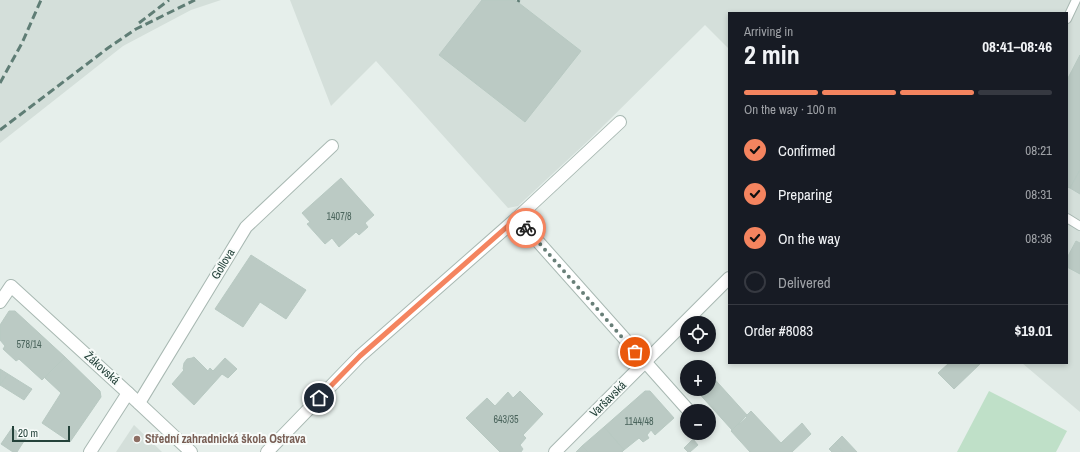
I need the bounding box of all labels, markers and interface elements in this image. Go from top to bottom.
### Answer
text: Arriving in [744,23,793,40]
text: 08:41–08:46 [982,36,1052,57]
text: 2 min [744,37,800,72]
text: On the way · 100 m [744,101,836,118]
icon: check [744,139,766,161]
text: Confirmed [778,140,835,161]
text: 08:21 [1025,142,1052,159]
icon: check [744,183,766,205]
text: Preparing [778,184,832,205]
text: 08:31 [1025,186,1052,203]
courier [506,208,546,248]
house number: 1407/8 [326,210,352,223]
icon: bike [515,217,537,239]
icon: check [744,227,766,249]
text: On the way [778,228,840,249]
text: 08:36 [1025,230,1052,247]
street label: Gollova [208,245,239,282]
text: Delivered [778,272,831,293]
map controls [680,316,716,440]
button: locate [680,316,716,352]
text: Order #8083 [744,320,813,341]
text: $19.01 [1014,320,1052,341]
pin [618,335,652,369]
house number: 578/14 [16,338,42,351]
icon: bag [624,341,646,363]
street label: Žákovská [81,348,123,388]
button: + [680,360,716,396]
street label: Varšavská [586,377,630,421]
pin [302,381,336,415]
icon: home [308,387,330,409]
button: − [680,404,716,440]
house number: 643/35 [493,413,519,426]
house number: 1144/48 [624,415,654,428]
scale bar [12,424,70,443]
text: 20 m [18,426,38,440]
place label: Střední zahradnická škola Ostrava [145,431,306,447]
marker: Střední zahradnická škola Ostrava [132,434,142,444]

